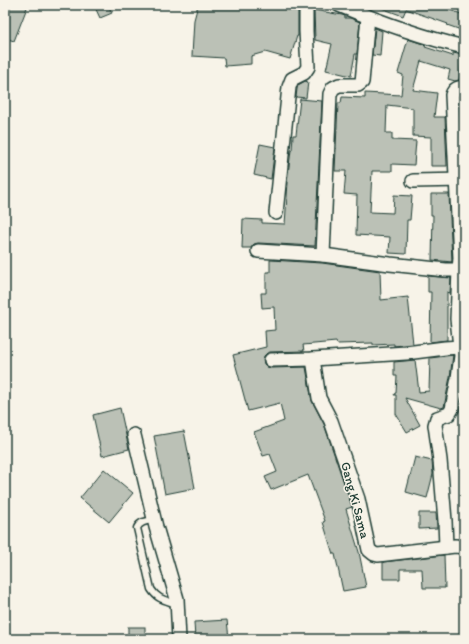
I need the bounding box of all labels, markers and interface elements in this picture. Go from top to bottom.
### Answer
street label: Gang Ki Sama [338,460,373,540]

